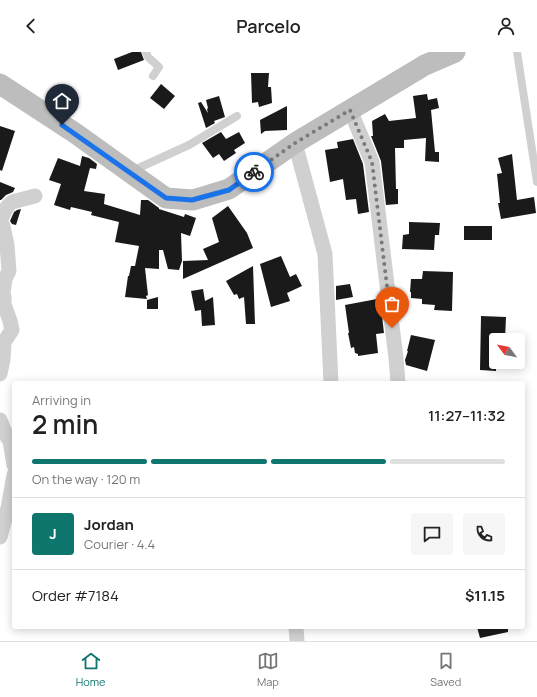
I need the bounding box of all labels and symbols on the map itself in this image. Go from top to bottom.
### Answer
pin [45,84,79,125]
courier [234,152,274,192]
pin [375,287,409,328]
north arrow [489,333,525,369]

